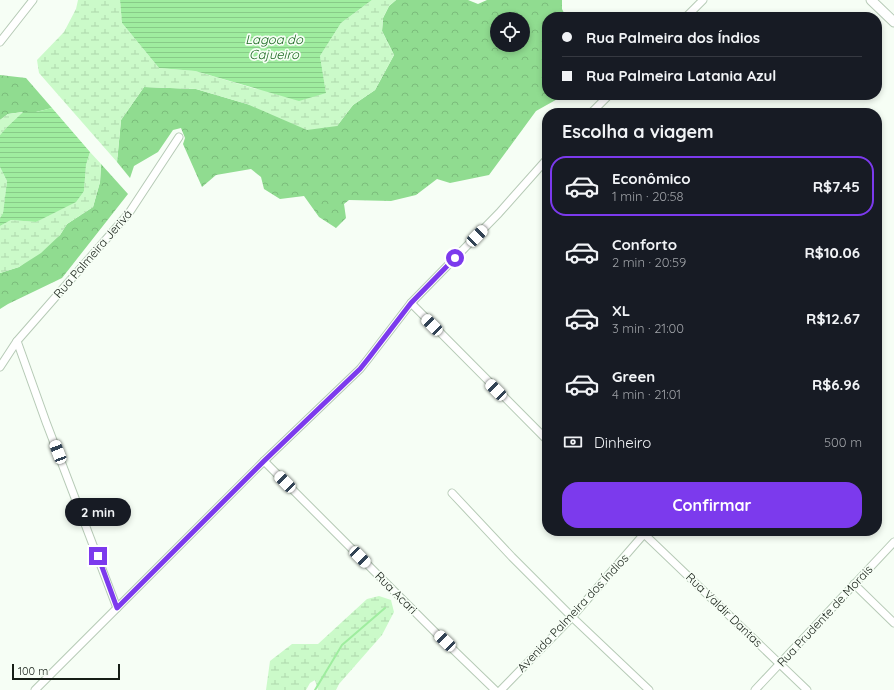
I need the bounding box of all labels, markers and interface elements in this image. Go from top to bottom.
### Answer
map controls [490,12,530,52]
button: locate [490,12,530,52]
text: Rua Palmeira dos Índios [586,28,760,47]
water label: Lagoa do Cajueiro [245,31,304,62]
text: Rua Palmeira Latania Azul [586,66,776,85]
text: Escolha a viagem [562,120,714,143]
icon: car [564,168,600,204]
text: Econômico [612,169,691,188]
text: R$7.45 [813,177,860,196]
text: 1 min · 20:58 [612,188,684,204]
street label: Rua Palmeira Jerivá [50,206,135,301]
car [464,223,490,249]
icon: car [564,234,600,270]
text: Conforto [612,235,677,254]
text: R$10.06 [804,243,860,262]
route start [446,249,464,267]
text: 2 min · 20:59 [612,254,686,270]
icon: car [564,300,600,336]
text: XL [612,301,630,320]
text: R$12.67 [806,309,860,328]
car [419,312,445,338]
text: 3 min · 21:00 [612,320,684,336]
icon: car [564,366,600,402]
text: Green [612,367,655,386]
text: R$6.96 [812,375,860,394]
car [483,377,509,403]
text: 4 min · 21:01 [612,386,681,402]
icon: cash [562,431,584,453]
text: Dinheiro [594,433,651,452]
text: 500 m [824,434,862,450]
car [48,439,68,465]
car [272,469,298,495]
button: Confirmar [562,482,862,528]
callout: 2 min [65,498,131,526]
text: 2 min [81,504,115,520]
car [347,544,373,570]
route end [89,547,107,565]
street label: Avenida Palmeira dos Índios [514,550,632,675]
street label: Rua Prudente de Morais [774,561,876,670]
street label: Rua Acari [372,568,421,617]
street label: Rua Valdir Dantas [683,569,766,650]
car [432,628,458,654]
scale bar [12,662,120,681]
text: 100 m [18,664,48,678]

